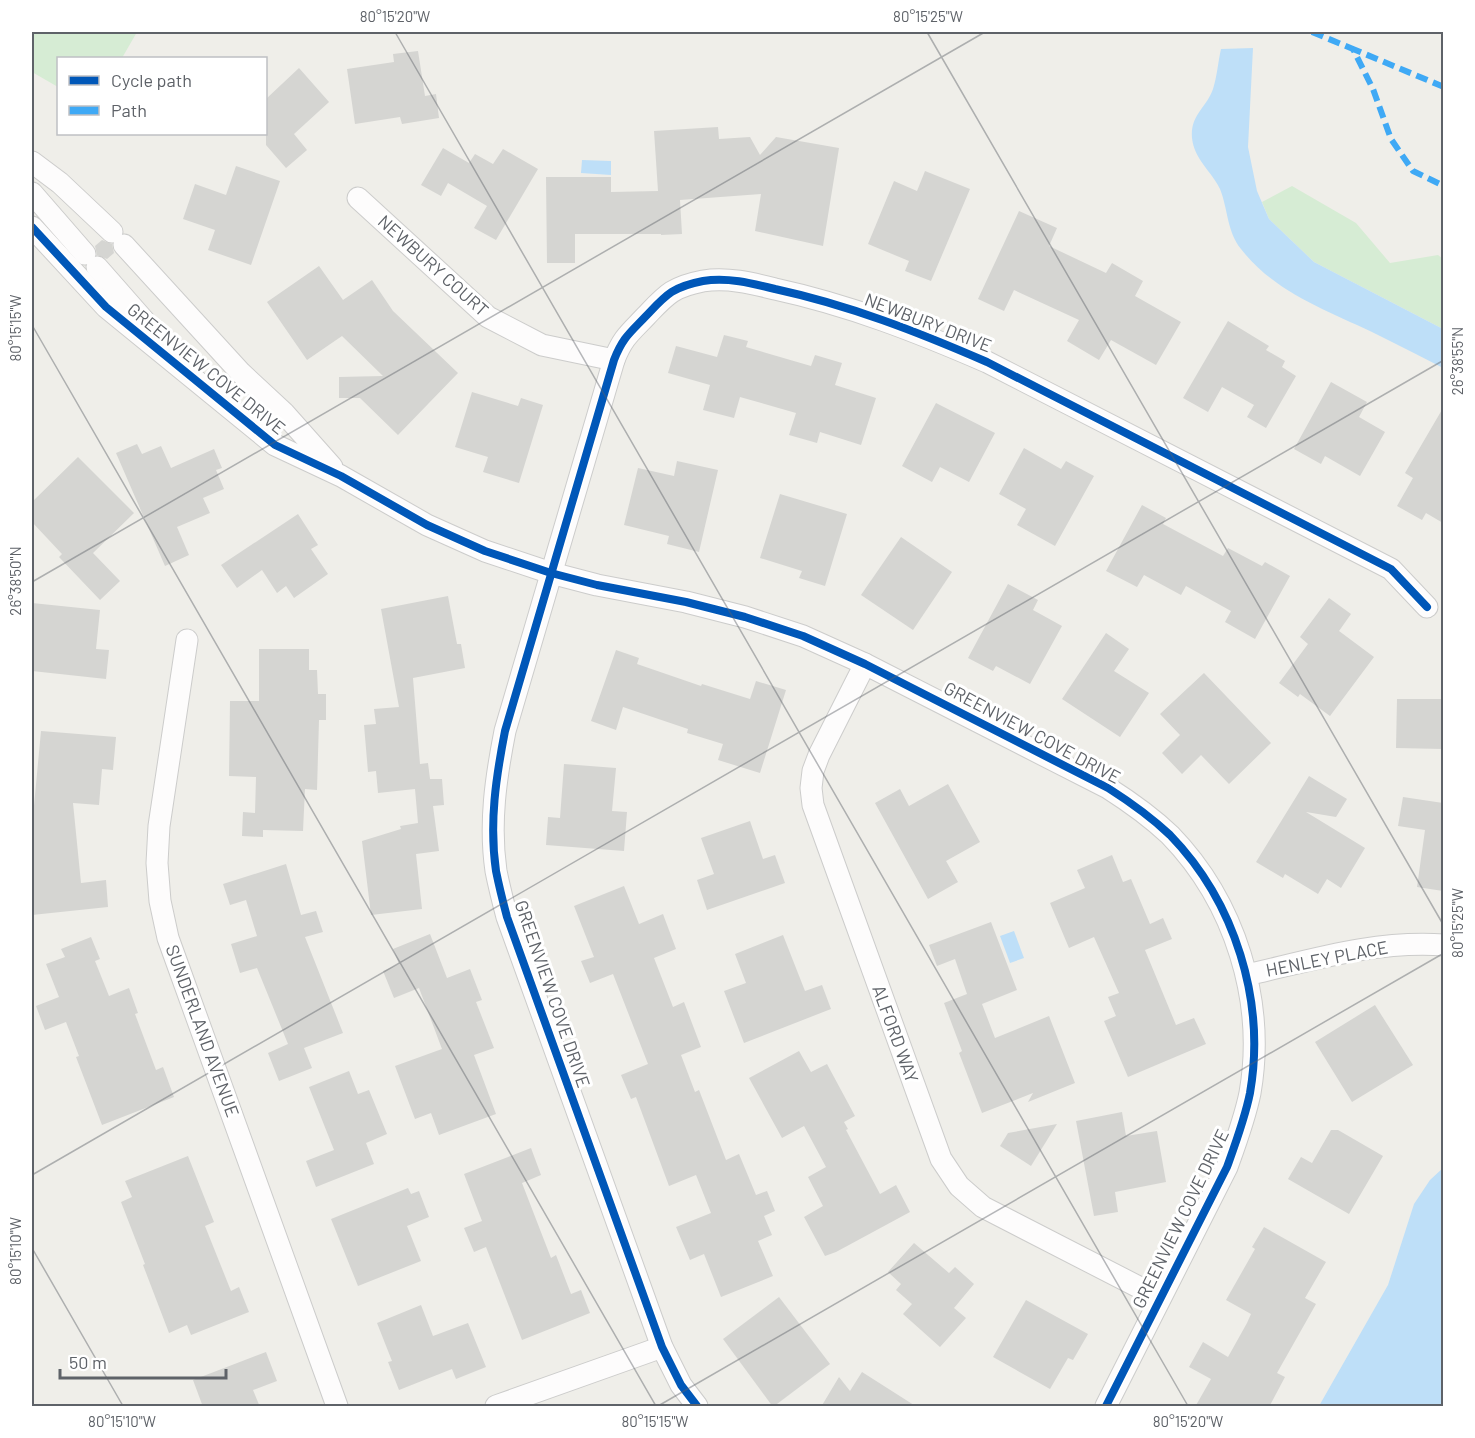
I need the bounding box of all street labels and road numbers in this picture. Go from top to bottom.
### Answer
street label: NEWBURY COURT [374,210,493,321]
street label: NEWBURY DRIVE [862,288,995,356]
street label: GREENVIEW COVE DRIVE [123,298,290,439]
street label: GREENVIEW COVE DRIVE [940,676,1124,788]
street label: GREENVIEW COVE DRIVE [511,897,595,1090]
street label: HENLEY PLACE [1264,935,1390,981]
street label: SUNDERLAND AVENUE [162,942,244,1120]
street label: ALFORD WAY [868,982,924,1085]
street label: GREENVIEW COVE DRIVE [1127,1125,1233,1312]

